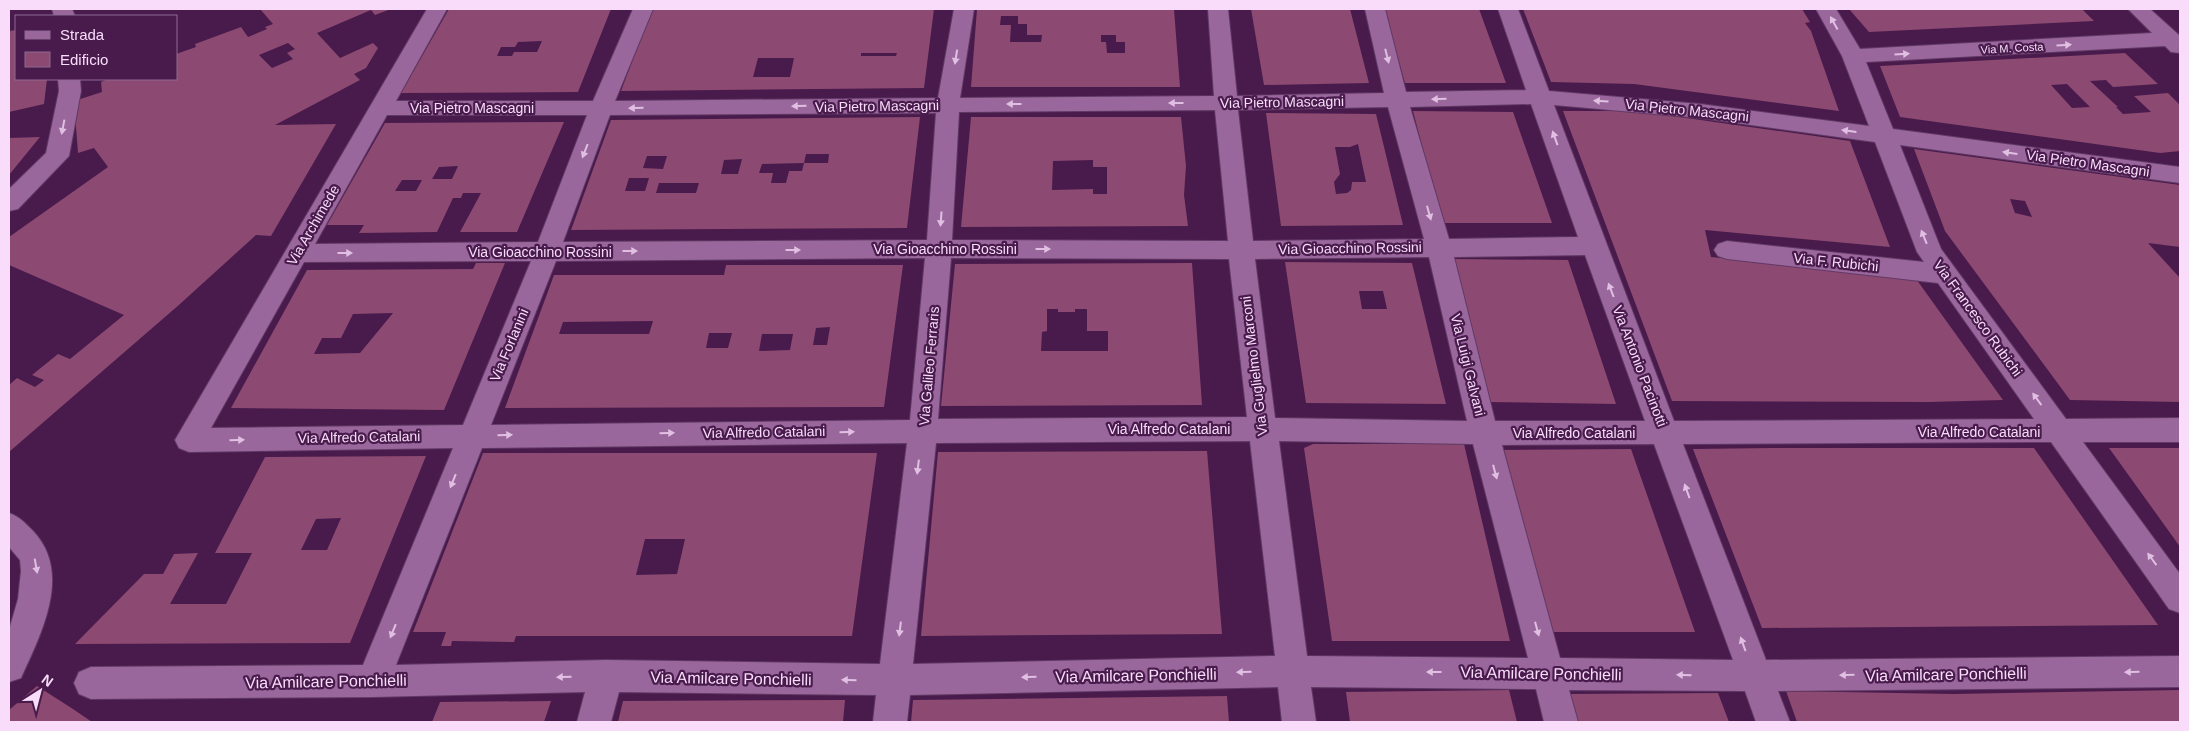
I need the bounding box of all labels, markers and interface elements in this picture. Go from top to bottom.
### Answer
legend [15,15,178,80]
one-way arrow [1830,16,1839,29]
text: Strada [60,26,105,43]
street label: Via M. Costa [1980,40,2045,56]
one-way arrow [2056,41,2072,49]
one-way arrow [952,49,960,65]
one-way arrow [1383,49,1391,64]
one-way arrow [1894,49,1910,57]
text: Edificio [60,51,108,68]
street label: Via Pietro Mascagni [1220,93,1344,111]
one-way arrow [1431,95,1447,103]
street label: Via Pietro Mascagni [1624,96,1750,124]
street label: Via Pietro Mascagni [815,97,939,115]
one-way arrow [1593,97,1609,105]
one-way arrow [1168,99,1184,107]
street label: Via Pietro Mascagni [410,100,534,116]
one-way arrow [1006,100,1022,108]
one-way arrow [791,102,807,110]
one-way arrow [628,104,644,112]
one-way arrow [58,119,66,135]
one-way arrow [1841,127,1857,135]
one-way arrow [1551,130,1559,145]
one-way arrow [581,144,589,159]
street label: Via Pietro Mascagni [2025,146,2151,180]
one-way arrow [2002,148,2018,156]
street label: Via Archimede [284,182,343,268]
one-way arrow [1426,205,1434,220]
one-way arrow [937,211,945,227]
one-way arrow [1920,229,1928,244]
street label: Via Gioacchino Rossini [1278,239,1422,257]
street label: Via Gioacchino Rossini [873,241,1017,257]
street label: Via Gioacchino Rossini [468,244,612,260]
one-way arrow [1035,245,1051,253]
one-way arrow [785,246,801,254]
one-way arrow [623,247,639,255]
one-way arrow [338,249,354,257]
street label: Via F. Rubichi [1793,250,1879,274]
street label: Via Francesco Rubichi [1930,257,2026,379]
one-way arrow [1607,282,1615,297]
street label: Via Guglielmo Marconi [1237,295,1271,437]
street label: Via Antonio Pacinotti [1610,303,1670,429]
street label: Via Forlanini [486,306,532,384]
street label: Via Galileo Ferraris [916,306,942,426]
street label: Via Luigi Galvani [1448,312,1488,418]
one-way arrow [2031,393,2042,406]
street label: Via Alfredo Catalani [1108,421,1230,437]
street label: Via Alfredo Catalani [703,423,825,441]
street label: Via Alfredo Catalani [1918,424,2040,440]
street label: Via Alfredo Catalani [1513,425,1635,441]
one-way arrow [839,427,855,435]
street label: Via Alfredo Catalani [298,428,420,446]
one-way arrow [659,429,675,437]
one-way arrow [497,431,513,439]
one-way arrow [229,435,245,443]
one-way arrow [914,460,922,476]
one-way arrow [1491,465,1499,480]
one-way arrow [449,474,457,489]
one-way arrow [1683,484,1690,499]
one-way arrow [2147,552,2157,566]
one-way arrow [32,558,40,574]
one-way arrow [896,621,904,637]
one-way arrow [1533,622,1541,637]
one-way arrow [388,624,396,639]
one-way arrow [1739,636,1747,651]
street label: Via Amilcare Ponchielli [1460,664,1622,683]
street label: Via Amilcare Ponchielli [1865,665,2027,684]
north arrow [15,666,65,716]
street label: Via Amilcare Ponchielli [1055,666,1217,685]
one-way arrow [1236,668,1252,676]
one-way arrow [1426,668,1442,676]
one-way arrow [2123,668,2139,676]
street label: Via Amilcare Ponchielli [650,669,812,688]
text: N [39,671,56,690]
one-way arrow [1676,671,1692,679]
one-way arrow [1838,671,1854,679]
street label: Via Amilcare Ponchielli [245,672,407,691]
one-way arrow [556,673,572,681]
one-way arrow [1021,673,1037,681]
one-way arrow [841,675,857,683]

